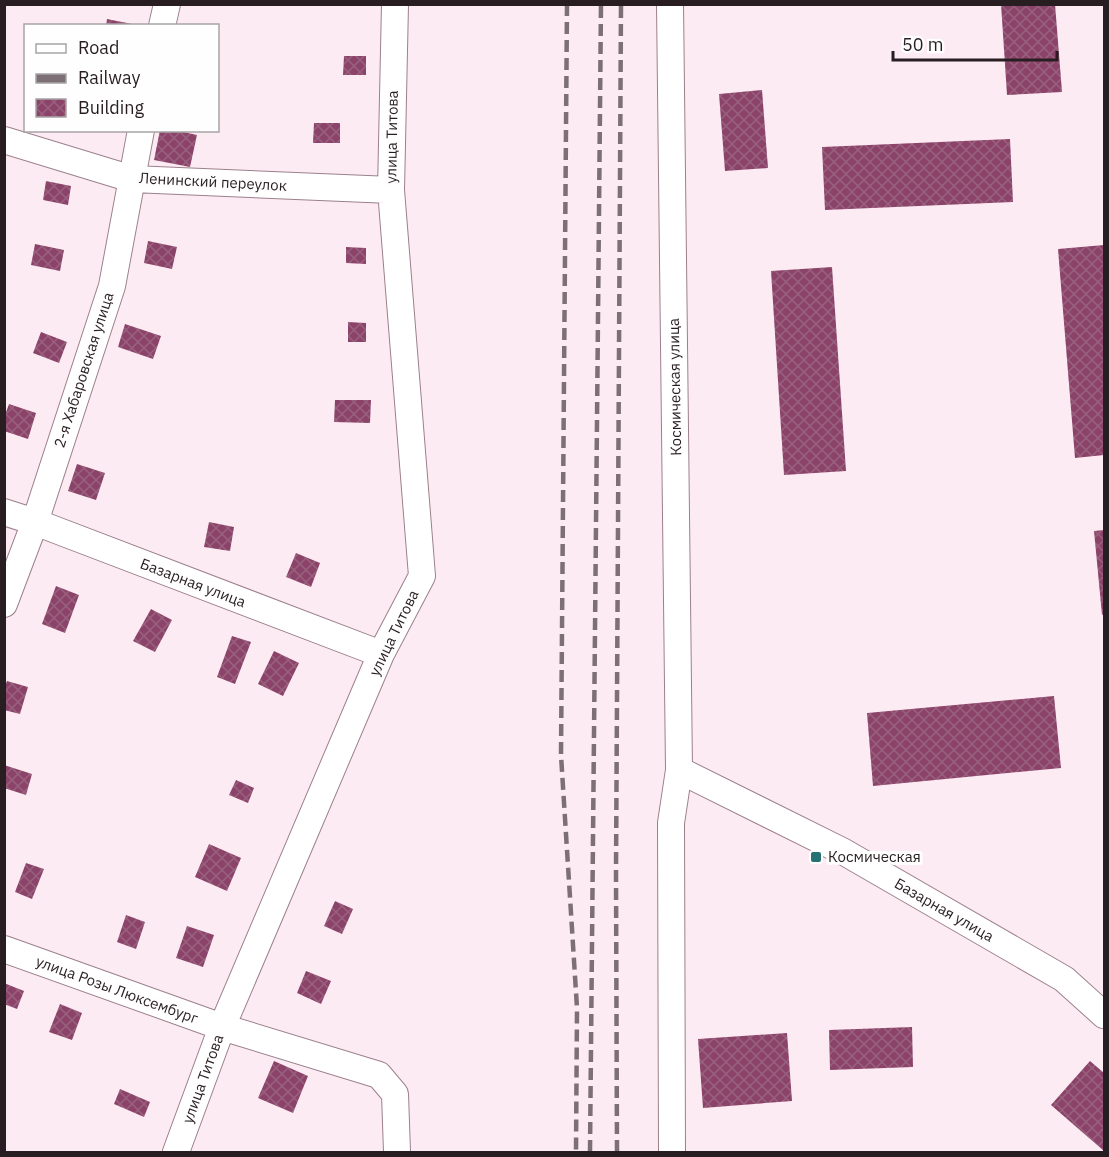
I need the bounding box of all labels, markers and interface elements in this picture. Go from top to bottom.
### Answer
legend [24,24,219,132]
scale bar [893,24,1056,62]
text: 50 m [902,33,944,56]
text: Road [78,36,119,59]
text: Railway [78,66,140,89]
street label: улица Титова [381,90,402,184]
text: Building [78,96,145,119]
street label: Ленинский переулок [139,168,287,195]
street label: 2-я Хабаровская улица [49,290,118,450]
street label: Космическая улица [664,318,685,456]
street label: Базарная улица [138,554,249,611]
street label: улица Титова [365,587,423,679]
place label: Космическая [828,847,921,866]
marker: Космическая [809,850,823,864]
street label: Базарная улица [891,873,997,946]
street label: улица Розы Люксембург [33,951,201,1028]
street label: улица Титова [178,1032,227,1126]

